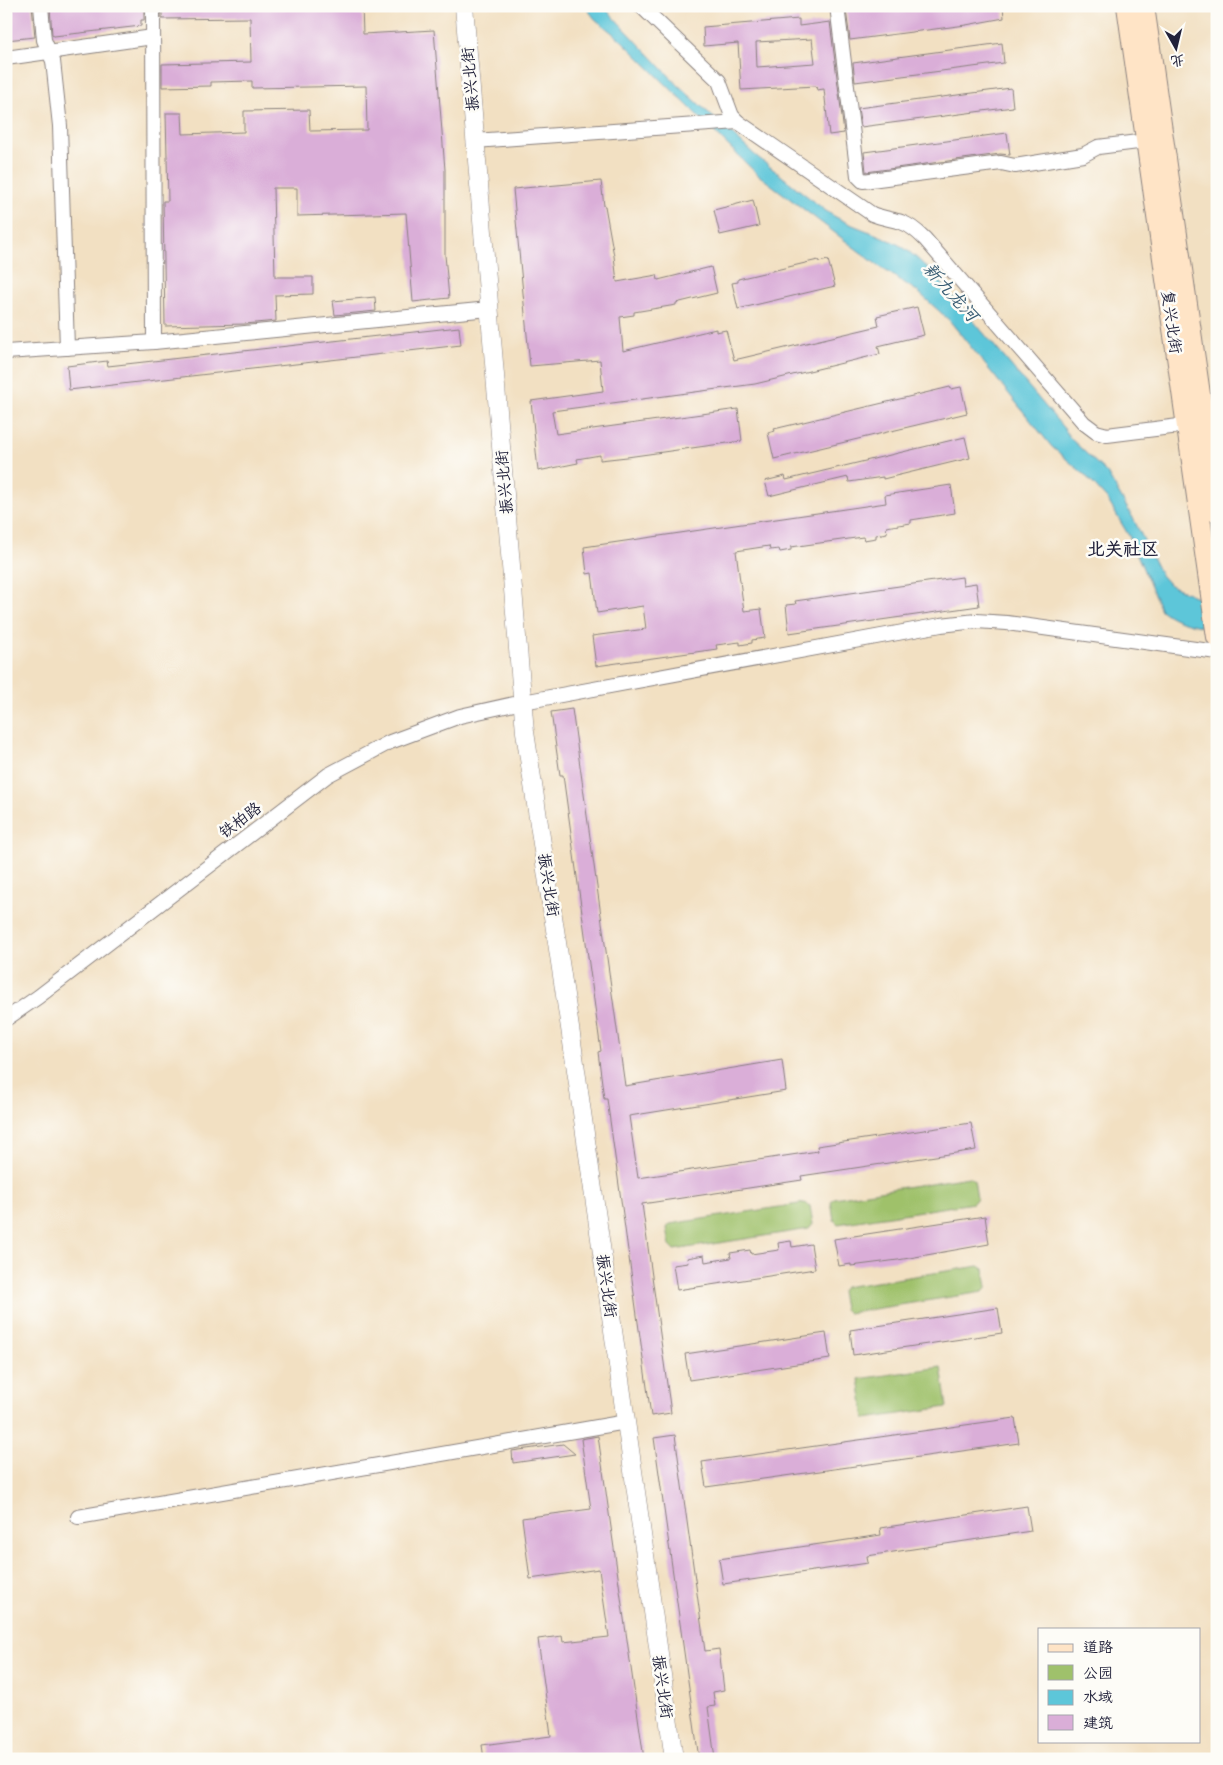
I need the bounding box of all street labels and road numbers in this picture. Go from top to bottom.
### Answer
street label: 振兴北街 [453,46,487,112]
street label: 复兴北街 [1153,288,1191,356]
street label: 振兴北街 [487,449,521,515]
street label: 铁柏路 [212,794,268,846]
street label: 振兴北街 [530,851,568,919]
street label: 振兴北街 [588,1252,626,1320]
street label: 振兴北街 [644,1653,682,1721]

